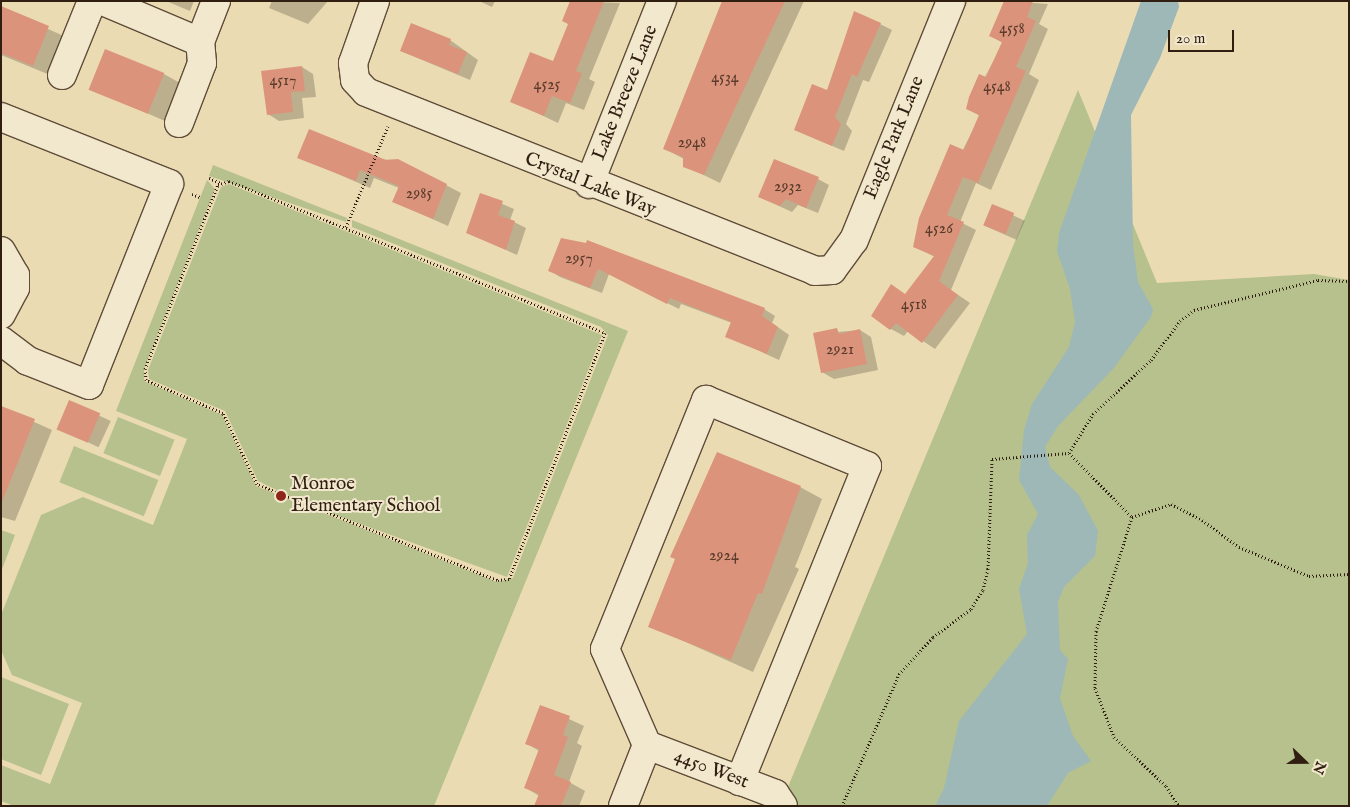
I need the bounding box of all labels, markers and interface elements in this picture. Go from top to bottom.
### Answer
house number: 4558 [999,19,1025,39]
scale bar [1170,20,1236,52]
street label: Lake Breeze Lane [588,22,664,164]
text: 20 m [1176,29,1205,48]
house number: 4534 [711,68,739,88]
house number: 4517 [269,71,297,91]
street label: Eagle Park Lane [860,73,930,203]
house number: 4525 [534,75,560,95]
house number: 4548 [983,77,1011,97]
house number: 2948 [678,133,706,153]
street label: Crystal Lake Way [521,148,659,222]
house number: 2932 [774,177,802,197]
house number: 2985 [406,184,432,204]
house number: 4526 [925,219,953,239]
house number: 2957 [565,249,593,269]
house number: 4518 [901,295,927,315]
house number: 2921 [826,340,854,360]
place label: Monroe Elementary School [291,474,440,518]
marker: Monroe Elementary School [275,490,287,502]
house number: 2924 [709,546,739,566]
north arrow [1280,737,1330,787]
street label: 4450 West [671,745,751,795]
text: N [1308,759,1330,777]

